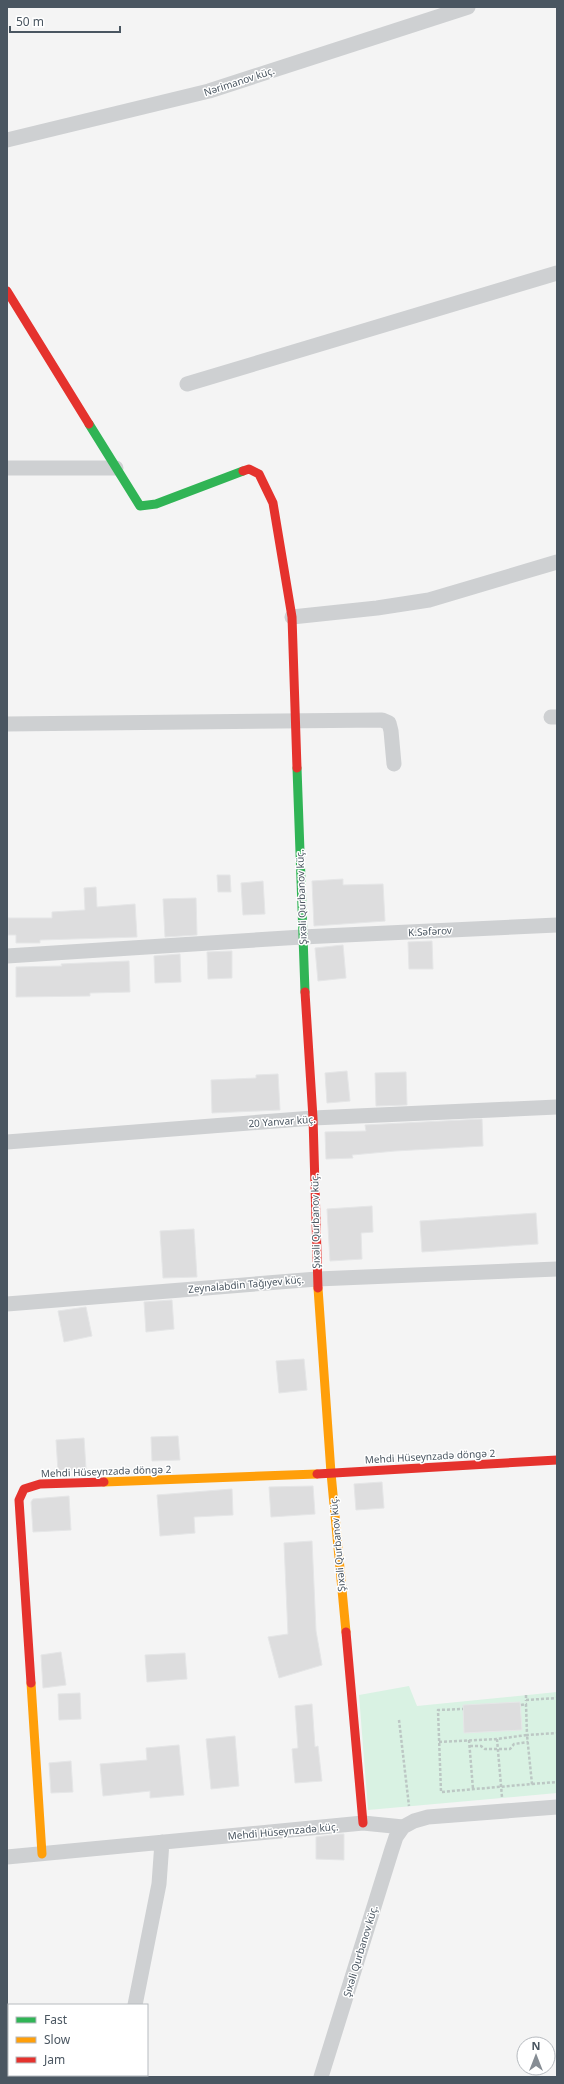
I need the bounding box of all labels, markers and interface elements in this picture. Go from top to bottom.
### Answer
scale bar [10,8,120,34]
text: 50 m [16,13,44,30]
street label: Nərimanov küç. [202,63,276,99]
street label: Şıxəli Qurbanov küç. [292,849,310,945]
street label: K.Səfərov [408,923,453,939]
street label: 20 Yanvar küç. [248,1112,316,1130]
street label: Şıxəli Qurbanov küç. [307,1173,323,1269]
street label: Zeynalabdin Tağıyev küç. [187,1272,305,1296]
street label: Mehdi Hüseynzadə döngə 2 [364,1446,496,1466]
street label: Mehdi Hüseynzadə döngə 2 [41,1462,172,1480]
street label: Şıxəli Qurbanov küç. [326,1496,348,1592]
street label: Mehdi Hüseynzadə küç. [227,1819,339,1843]
street label: Şıxəli Qurbanov küç. [339,1903,381,1999]
legend [8,2004,148,2076]
text: Fast [44,2011,68,2028]
text: Slow [44,2031,71,2048]
north arrow [516,2036,556,2076]
text: N [532,2038,540,2053]
text: Jam [43,2051,65,2068]

